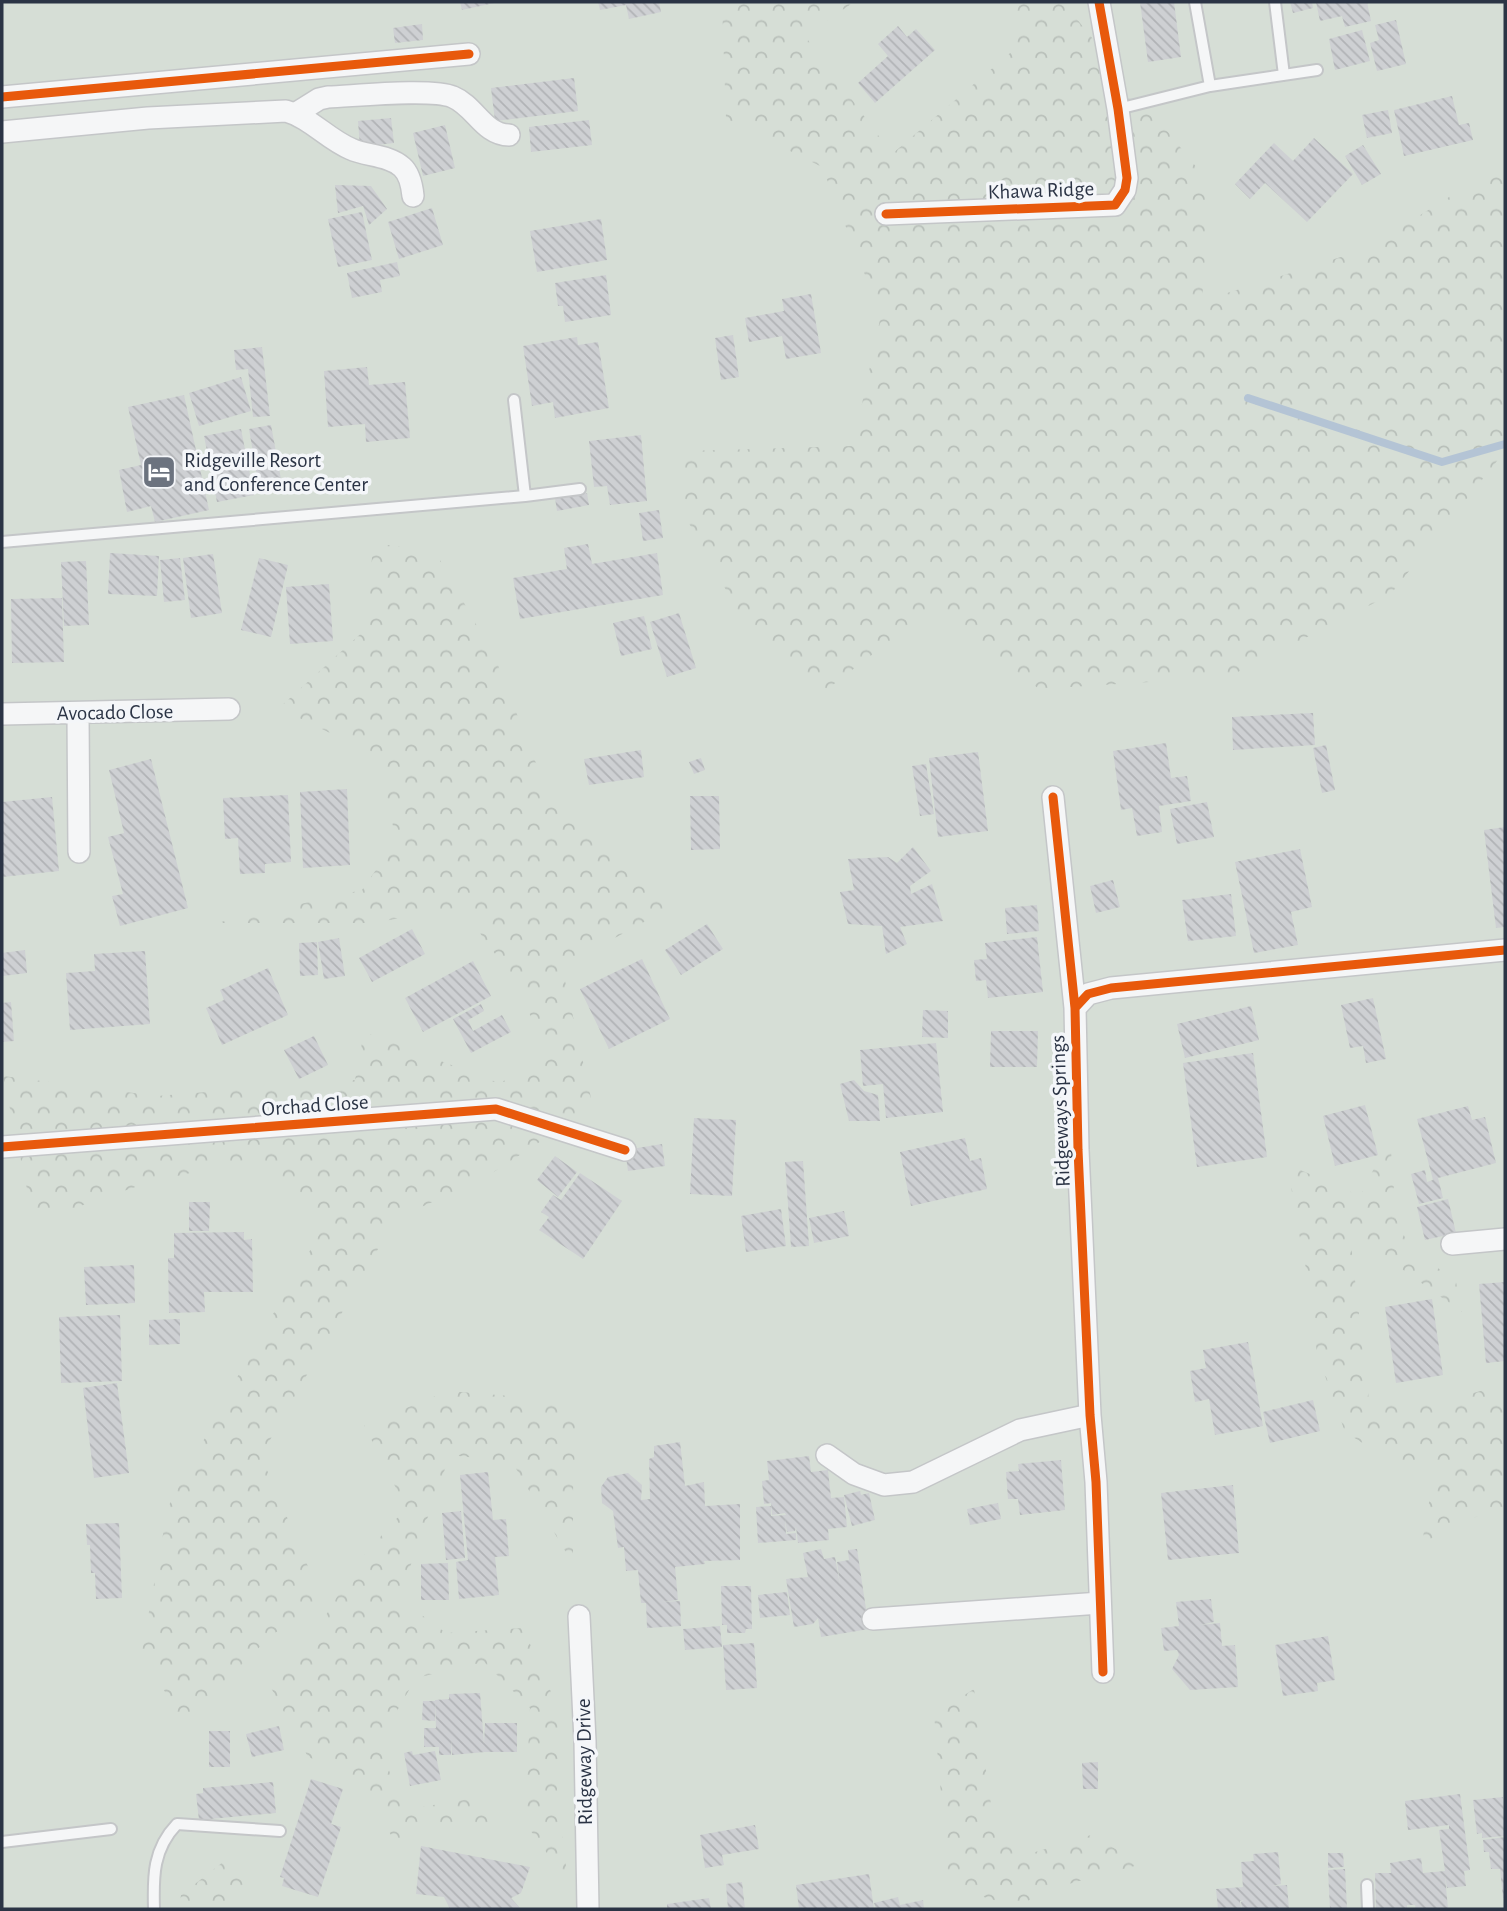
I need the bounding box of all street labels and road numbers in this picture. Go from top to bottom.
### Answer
street label: Khawa Ridge [988,178,1095,203]
street label: Avocado Close [56,701,174,724]
street label: Ridgeways Springs [1047,1035,1074,1187]
street label: Orchad Close [261,1091,369,1120]
street label: Ridgeway Drive [573,1698,596,1826]

